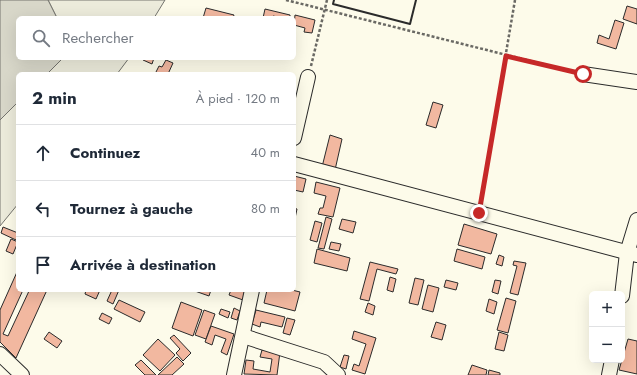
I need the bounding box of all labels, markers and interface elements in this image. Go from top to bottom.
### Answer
search box [16,16,296,60]
icon: search [30,27,52,49]
text: Rechercher [62,27,134,49]
route start [574,65,592,83]
text: 2 min [32,86,77,110]
text: À pied · 120 m [196,89,280,108]
icon: ahead [32,142,54,164]
text: Continuez [70,142,140,164]
text: 40 m [251,143,280,162]
icon: left [32,198,54,220]
text: Tournez à gauche [70,198,193,220]
text: 80 m [251,199,280,218]
route end [470,204,488,222]
icon: arrive [32,254,54,276]
text: Arrivée à destination [70,254,216,276]
map controls [589,291,625,363]
button: + [589,291,625,327]
button: − [589,327,625,363]

